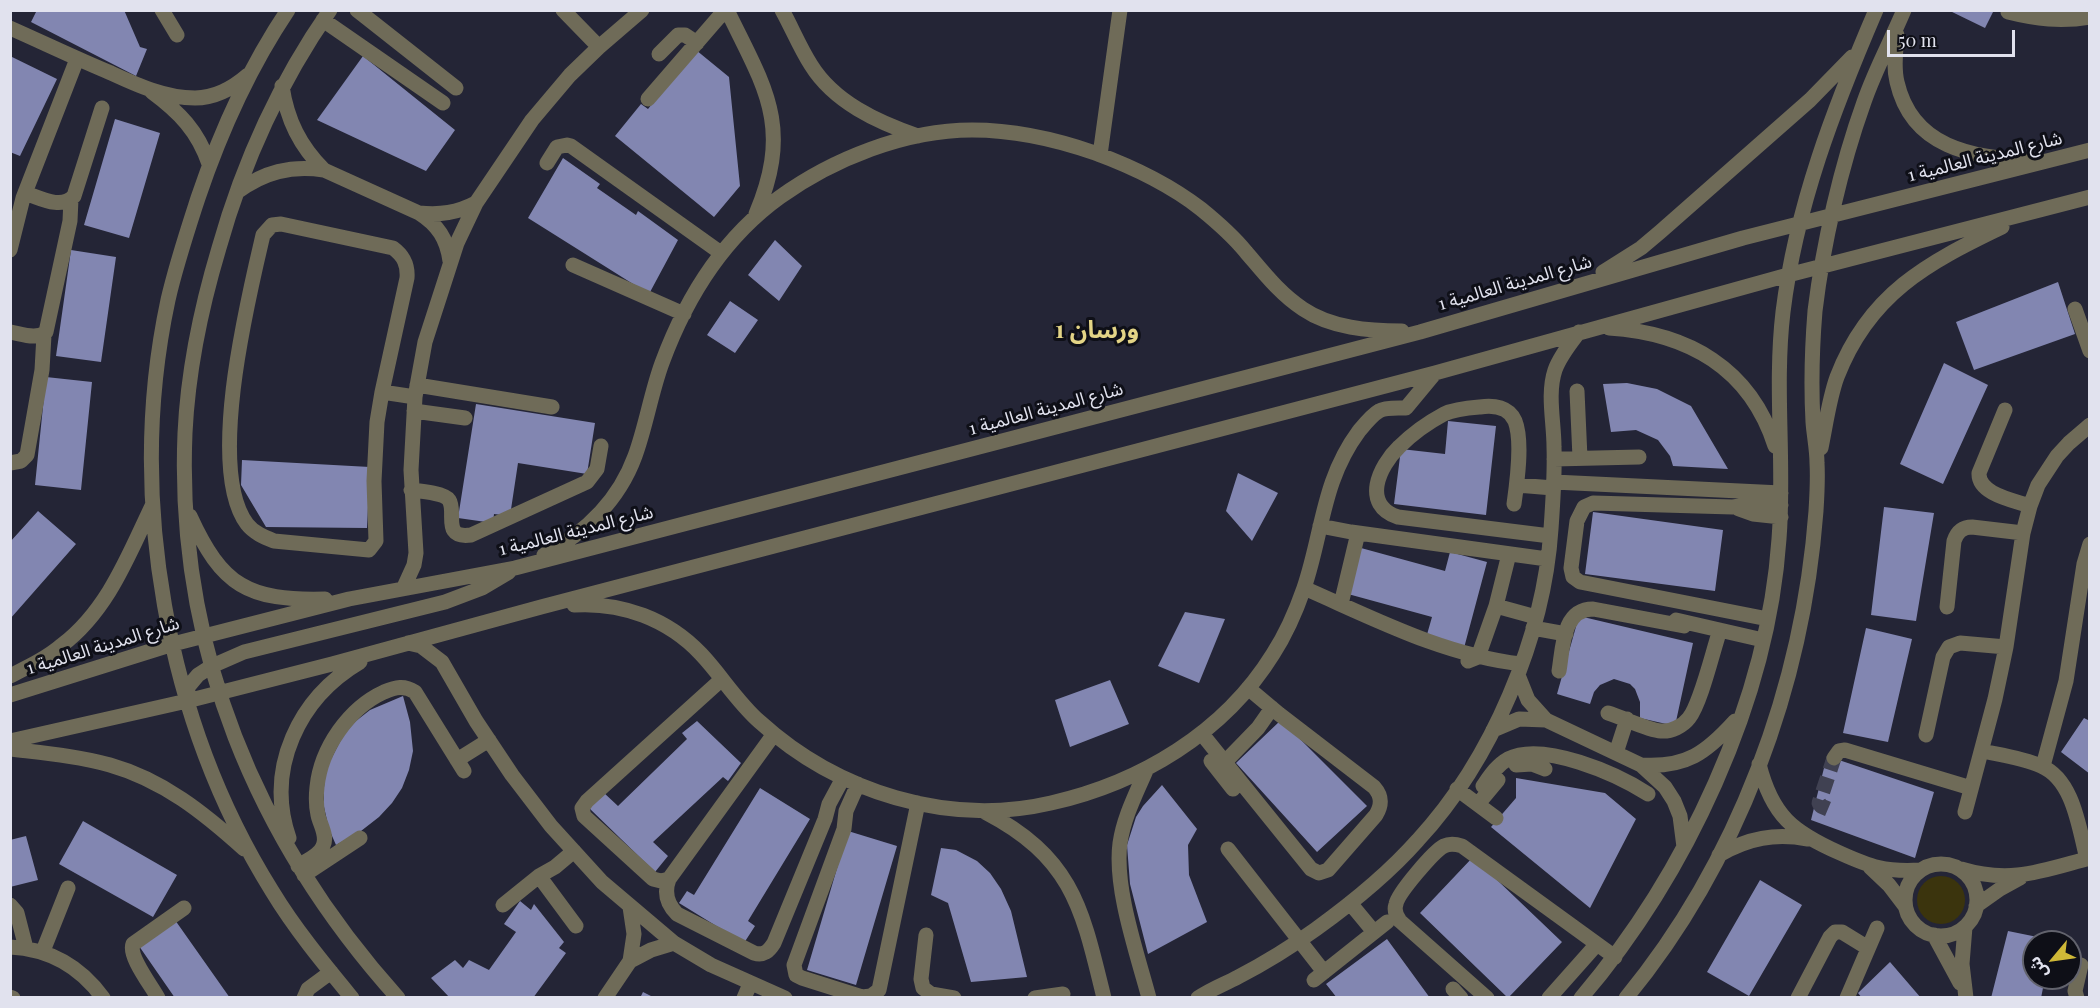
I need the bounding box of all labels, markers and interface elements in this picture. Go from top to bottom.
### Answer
scale bar [1890,18,2018,56]
text: 50 m [1898,28,1937,52]
street label: شارع المدينة العالمية 1 [1905,127,2065,187]
street label: شارع المدينة العالمية 1 [1436,251,1594,315]
district label: ورسان 1 [1055,317,1139,345]
street label: شارع المدينة العالمية 1 [967,378,1125,440]
street label: شارع المدينة العالمية 1 [496,501,656,561]
street label: شارع المدينة العالمية 1 [24,612,182,680]
north arrow [2022,930,2082,990]
text: ش [2023,953,2052,983]

